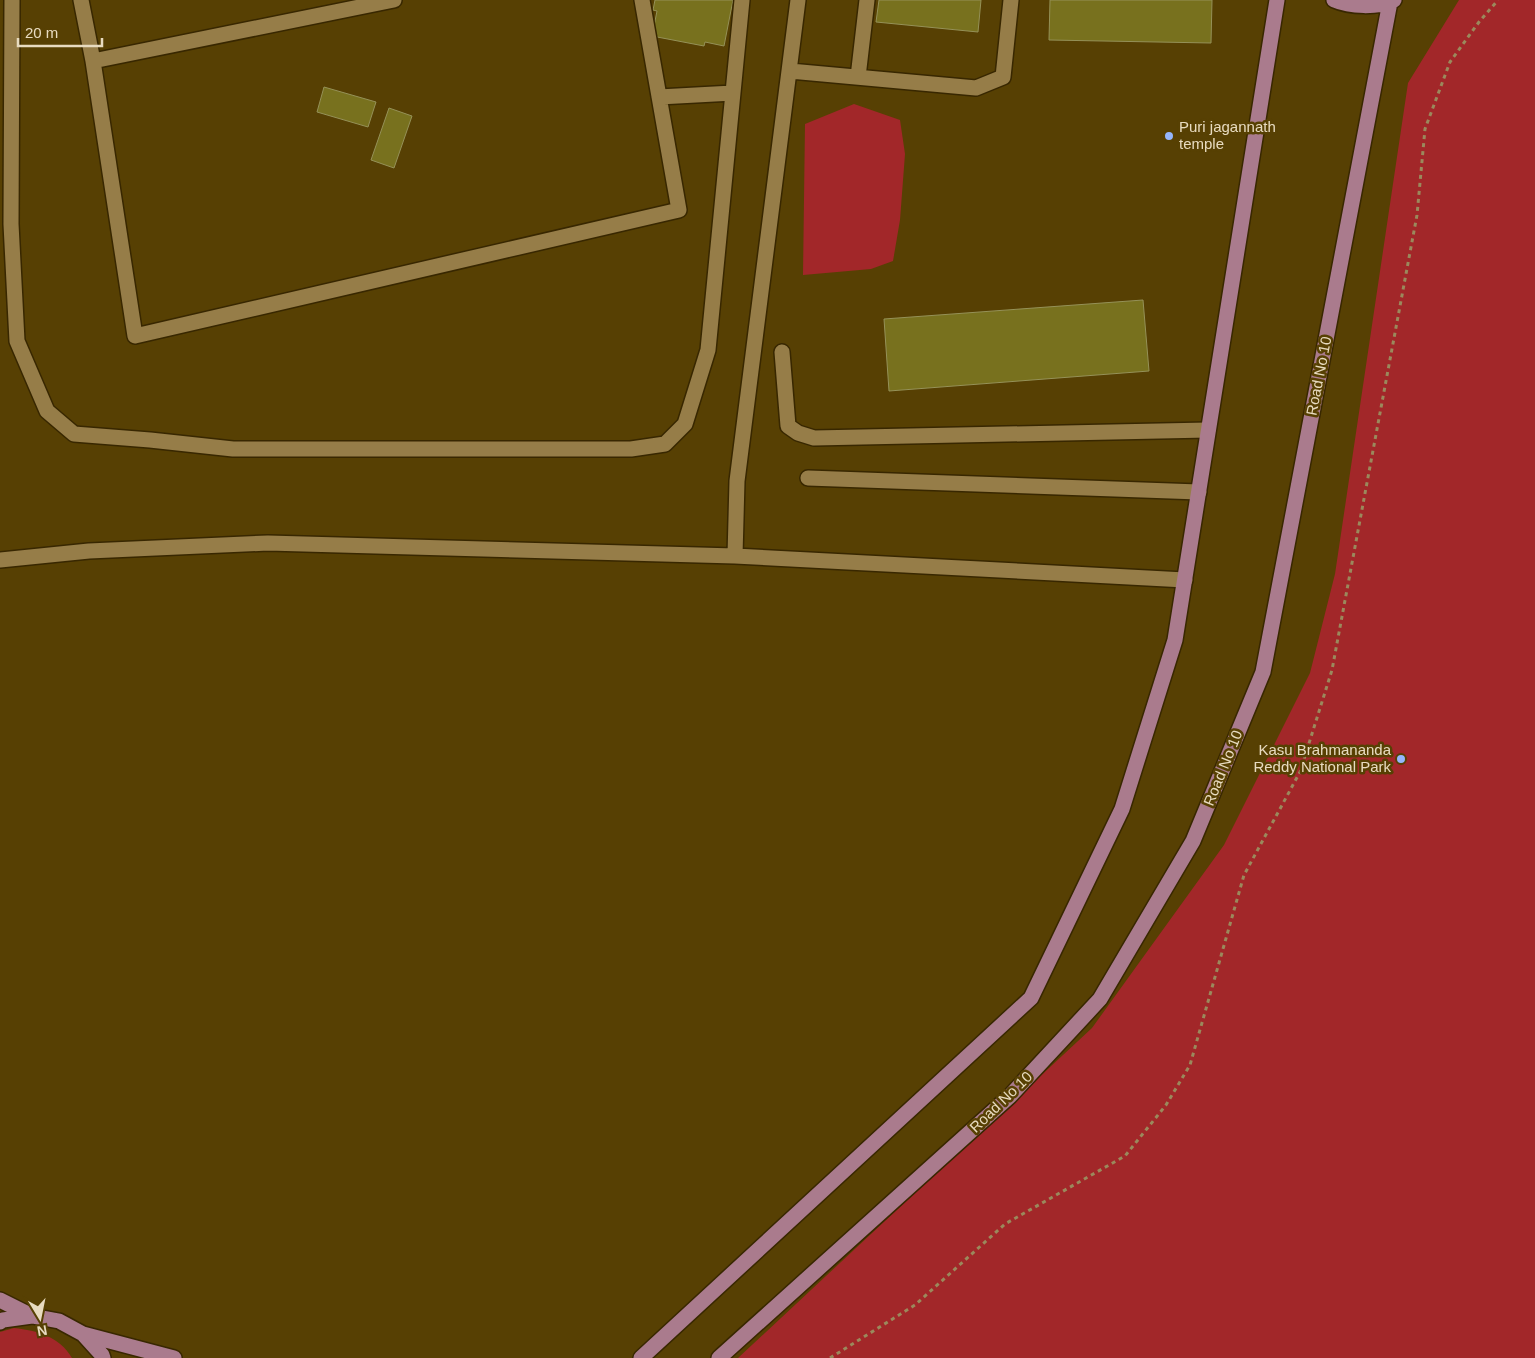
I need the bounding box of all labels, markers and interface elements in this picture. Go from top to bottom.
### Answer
scale bar [18,15,101,47]
text: 20 m [25,24,58,41]
place label: Puri jagannath temple [1179,118,1276,152]
marker: Puri jagannath temple [1163,130,1175,142]
street label: Road No 10 [1303,335,1334,417]
street label: Road No 10 [1200,728,1245,808]
place label: Kasu Brahmananda Reddy National Park [1253,741,1392,775]
marker: Kasu Brahmananda Reddy National Park [1395,753,1407,765]
street label: Road No 10 [966,1068,1035,1136]
north arrow [15,1293,65,1343]
text: N [36,1322,49,1340]

